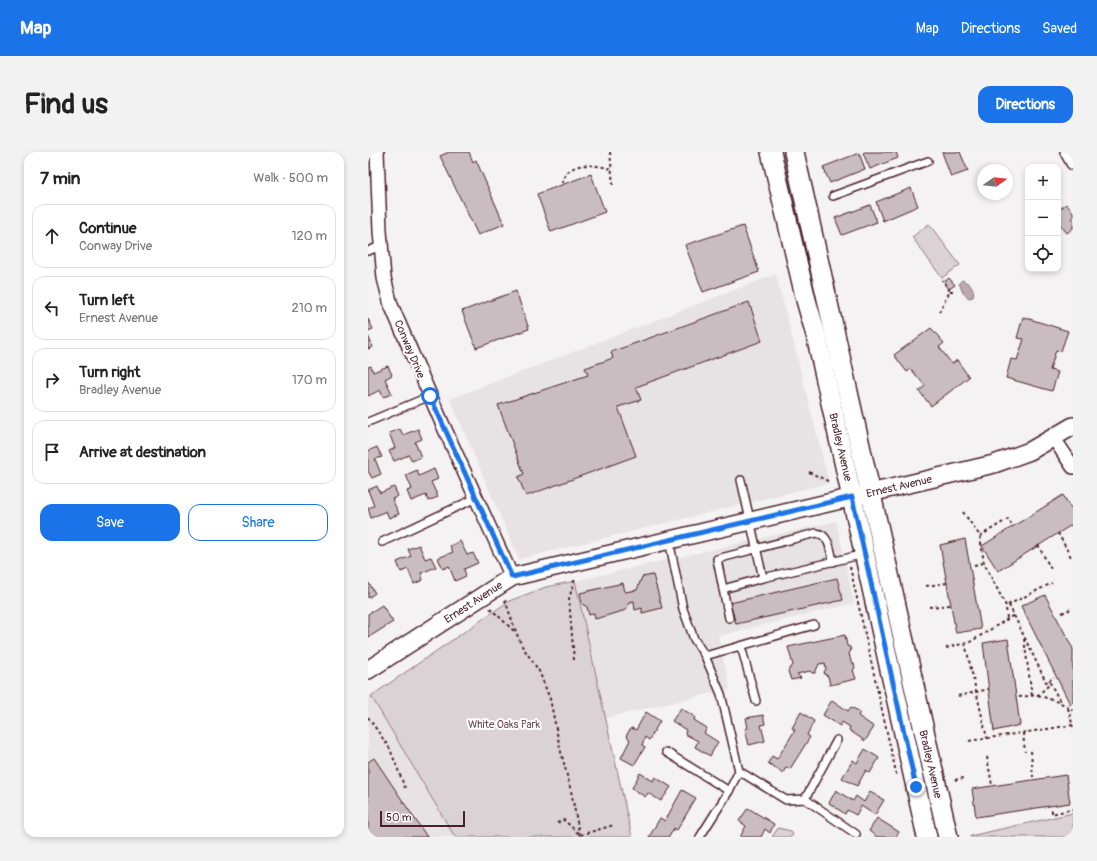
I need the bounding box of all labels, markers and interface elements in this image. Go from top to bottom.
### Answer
text: Map [20,16,51,40]
text: Map [916,20,939,37]
text: Directions [961,20,1020,37]
text: Saved [1042,20,1077,37]
button: Directions [978,86,1073,123]
text: Find us [24,87,108,122]
north arrow [977,164,1013,200]
map controls [1025,164,1061,272]
button: + [1025,164,1061,200]
text: 7 min [40,168,80,189]
text: Walk · 500 m [253,170,328,186]
button: − [1025,200,1061,236]
text: Continue [79,219,137,238]
icon: ahead [41,225,63,247]
text: 120 m [291,228,327,244]
button: locate [1025,236,1061,272]
text: Conway Drive [79,238,152,254]
text: Turn left [79,291,135,310]
icon: left [41,297,63,319]
text: 210 m [291,300,327,316]
text: Ernest Avenue [79,310,158,326]
street label: Conway Drive [391,318,428,381]
text: Turn right [79,363,140,382]
icon: right [41,369,63,391]
text: 170 m [292,372,327,388]
text: Bradley Avenue [79,382,161,398]
route start [421,387,439,405]
street label: Bradley Avenue [826,412,855,483]
icon: arrive [41,441,63,463]
text: Arrive at destination [79,443,206,462]
street label: Ernest Avenue [865,473,934,500]
button: Save [40,504,180,541]
button: Share [188,504,328,541]
street label: Ernest Avenue [442,578,505,626]
park label: White Oaks Park [468,718,540,731]
street label: Bradley Avenue [916,729,945,800]
route end [907,778,925,796]
scale bar [380,809,465,828]
text: 50 m [386,811,412,824]

